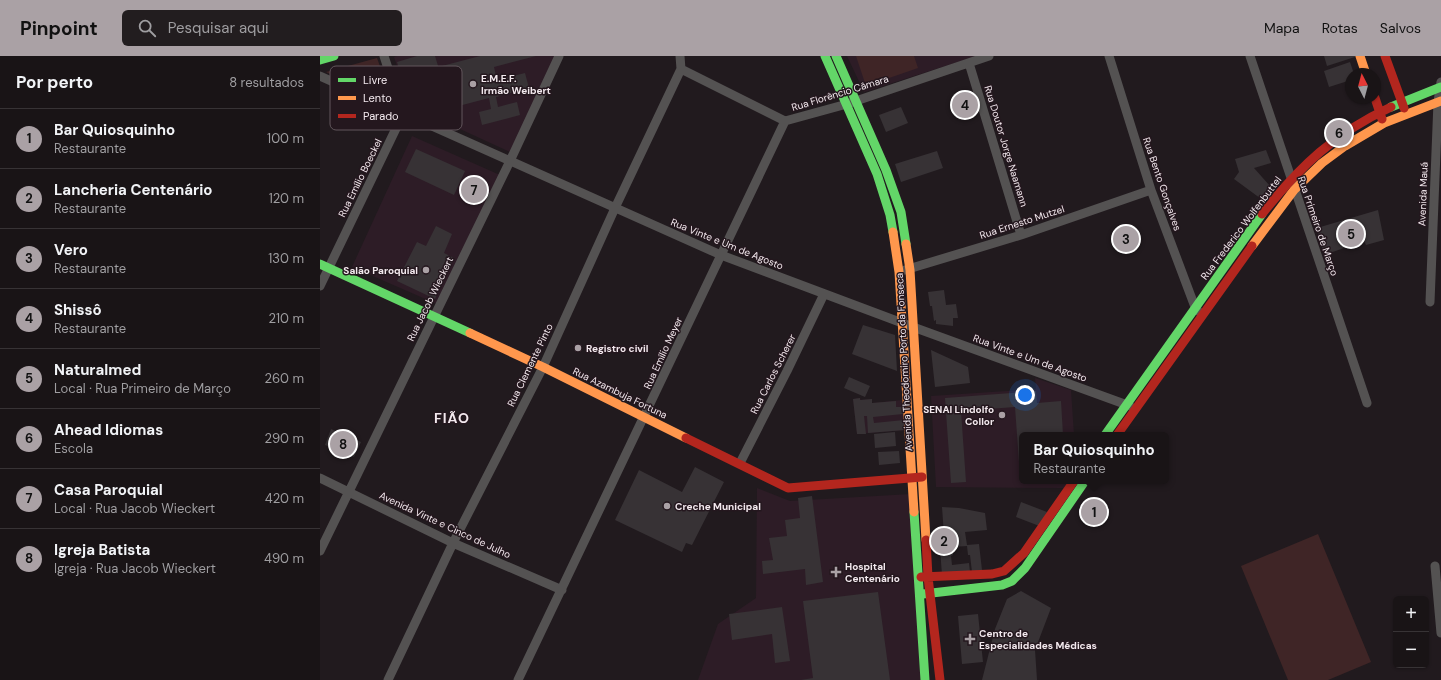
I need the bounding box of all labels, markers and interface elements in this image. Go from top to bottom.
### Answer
search box [122,10,402,46]
text: Pinpoint [20,16,98,41]
icon: search [136,17,158,39]
text: Pesquisar aqui [168,18,269,38]
text: Mapa [1264,19,1300,37]
text: Rotas [1322,19,1358,37]
text: Salvos [1380,19,1421,37]
legend [330,66,462,130]
north arrow [1345,68,1381,104]
text: Por perto [16,71,93,93]
place label: E.M.E.F. Irmão Weibert [481,72,551,97]
street label: Rua Florêncio Câmara [790,72,890,114]
text: Livre [363,73,387,87]
text: 8 resultados [229,74,304,91]
marker: E.M.E.F. Irmão Weibert [468,79,478,89]
street label: Rua Doutor Jorge Naamann [981,84,1031,209]
pin: 4 [952,90,978,120]
text: Lento [363,91,392,105]
text: Parado [363,109,399,123]
pin: 6 [1326,118,1352,148]
text: Bar Quiosquinho [54,120,175,140]
text: 1 [27,130,31,147]
text: 100 m [267,130,304,147]
street label: Rua Bento Gonçalves [1140,136,1184,232]
street label: Rua Emílio Boeckel [335,137,385,219]
text: Restaurante [54,140,126,157]
street label: Avenida Mauá [1415,162,1431,226]
street label: Rua Frederico Wolfenbuttel [1198,174,1284,282]
pin: 7 [461,175,487,205]
street label: Rua Primeiro de Março [1295,175,1341,278]
text: Lancheria Centenário [54,180,213,200]
text: 2 [25,190,33,207]
text: 120 m [269,190,304,207]
text: Restaurante [54,200,126,217]
street label: Rua Ernesto Mutzel [978,202,1066,242]
street label: Rua Vinte e Um de Agosto [669,215,785,273]
pin: 5 [1338,219,1364,249]
pin: 3 [1113,224,1139,254]
text: Vero [54,240,88,260]
text: 3 [25,250,33,267]
text: 130 m [268,250,304,267]
street label: Rua Jacob Wieckert [404,255,456,343]
text: Restaurante [54,260,126,277]
place label: Salão Paroquial [343,264,418,277]
marker: Salão Paroquial [421,265,431,275]
street label: Avenida Theodomiro Porto da Fonseca [893,273,915,451]
text: Shissô [54,300,102,320]
text: 4 [25,310,33,327]
text: 210 m [269,310,304,327]
street label: Rua Emílio Meyer [641,315,686,391]
text: Restaurante [54,320,126,337]
street label: Rua Clemente Pinto [504,321,556,409]
street label: Rua Vinte e Um de Agosto [971,331,1089,385]
street label: Rua Carlos Scherer [747,332,799,416]
place label: Registro civil [586,342,649,355]
marker: Registro civil [573,343,583,353]
text: Naturalmed [54,360,141,380]
street label: Rua Azambuja Fortuna [571,364,669,422]
text: 5 [25,370,33,387]
text: 260 m [264,370,304,387]
text: Local · Rua Primeiro de Março [54,380,231,397]
your location [1015,385,1035,405]
place label: SENAI Lindolfo Collor [923,403,994,428]
district label: FIÃO [434,409,470,427]
marker: SENAI Lindolfo Collor [997,410,1007,420]
text: Ahead Idiomas [54,420,163,440]
pin: 8 [330,429,356,459]
text: 6 [25,430,33,447]
text: 290 m [265,430,304,447]
popup [1019,432,1169,484]
text: Escola [54,440,93,457]
text: Bar Quiosquinho [1033,440,1155,460]
text: Restaurante [1033,460,1106,477]
text: Casa Paroquial [54,480,163,500]
street label: Avenida Vinte e Cinco de Julho [377,489,513,561]
text: 7 [26,490,32,507]
text: 420 m [265,490,304,507]
pin: 1 [1081,497,1107,527]
text: Local · Rua Jacob Wieckert [54,500,215,517]
place label: Creche Municipal [675,500,761,513]
marker: Creche Municipal [662,501,672,511]
pin: 2 [931,526,957,556]
text: Igreja Batista [54,540,150,560]
text: 8 [25,550,33,567]
text: 490 m [264,550,304,567]
text: Igreja · Rua Jacob Wieckert [54,560,216,577]
place label: Hospital Centenário [845,560,900,585]
marker: Hospital Centenário [830,566,842,578]
map controls [1393,596,1429,668]
button: + [1393,596,1429,632]
place label: Centro de Especialidades Médicas [979,627,1097,652]
button: − [1393,632,1429,668]
marker: Centro de Especialidades Médicas [964,633,976,645]

